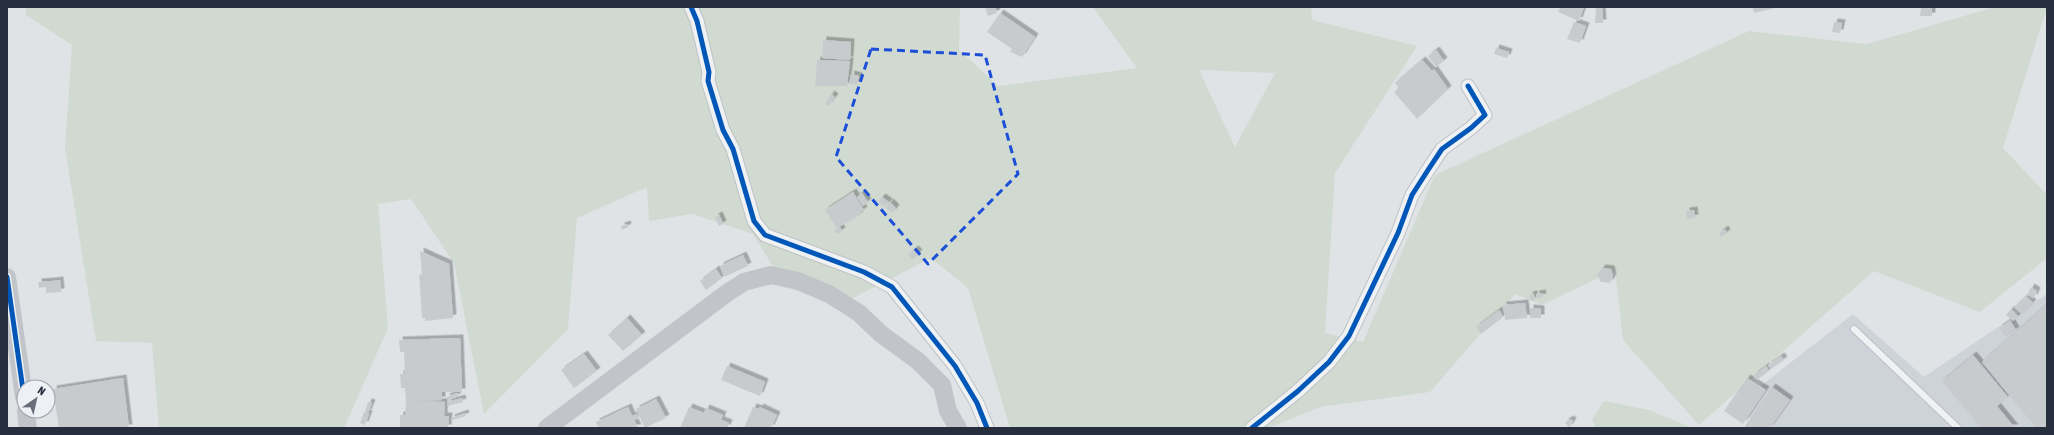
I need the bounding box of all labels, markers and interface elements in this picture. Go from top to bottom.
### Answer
north arrow [16,379,56,419]
text: N [36,384,48,398]

